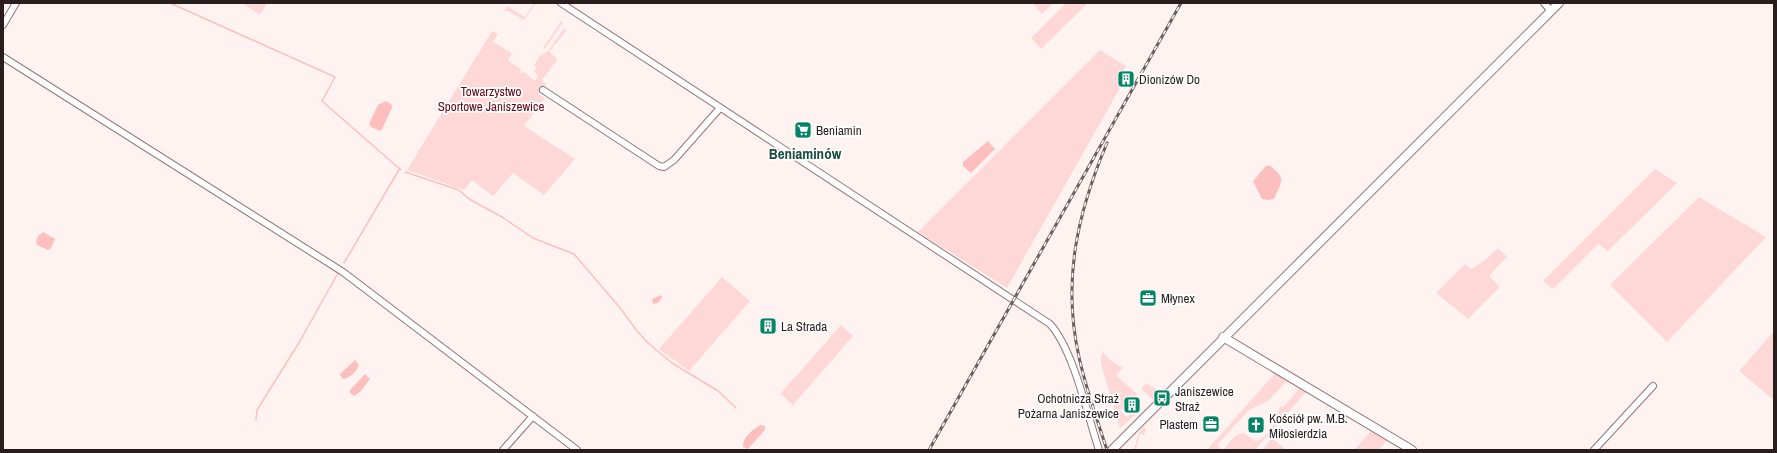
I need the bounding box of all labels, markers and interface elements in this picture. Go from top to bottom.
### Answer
building icon: Dionizów Do [1116,69,1136,89]
place label: Dionizów Do [1139,71,1200,88]
park label: Towarzystwo Sportowe Janiszewice [438,83,544,115]
supermarket icon: Beniamin [793,120,813,140]
place label: Beniamin [816,122,862,139]
district label: Beniaminów [769,143,842,164]
office icon: Młynex [1138,288,1158,308]
place label: Młynex [1161,290,1195,307]
building icon: La Strada [758,316,778,336]
place label: La Strada [781,318,827,335]
place label: Janiszewice Straż [1175,383,1234,415]
bus stop icon: Janiszewice Straż [1152,388,1172,408]
place label: Ochotnicza Straż Pożarna Janiszewice [1018,390,1119,422]
building icon: Ochotnicza Straż Pożarna Janiszewice [1122,395,1142,415]
place label: Kościół pw. M.B. Miłosierdzia [1269,410,1348,442]
office icon: Plastem [1201,414,1221,434]
church icon: Kościół pw. M.B. Miłosierdzia [1246,415,1266,435]
place label: Plastem [1159,416,1198,433]

